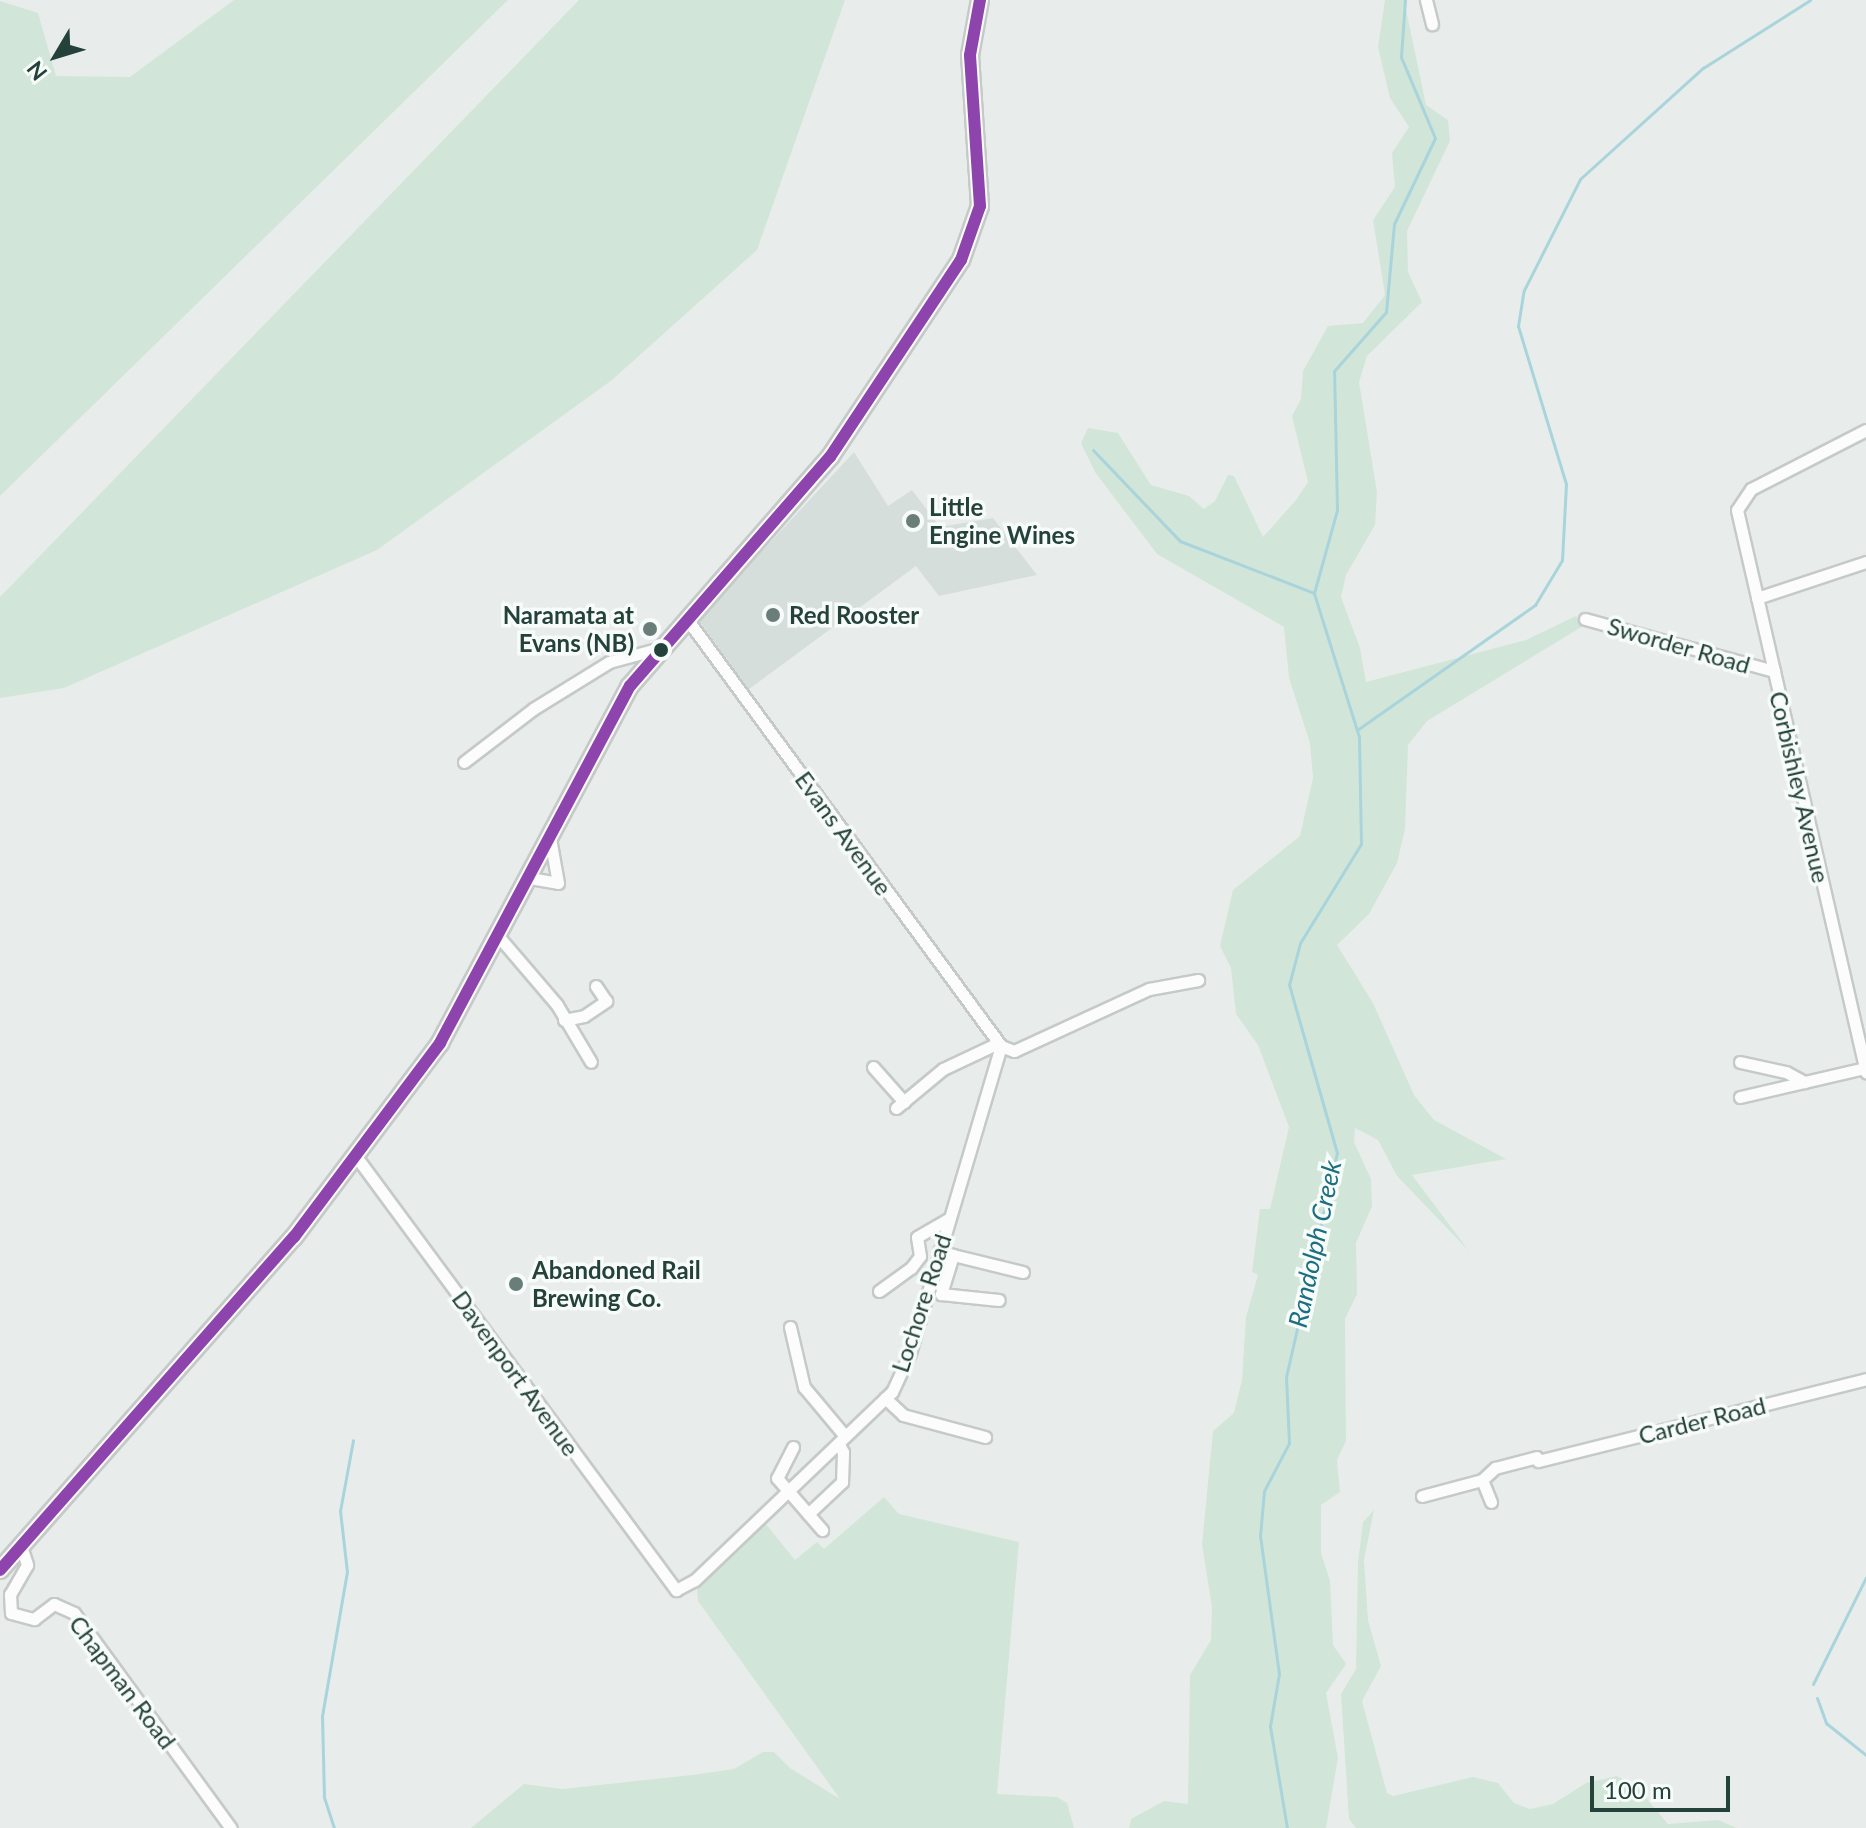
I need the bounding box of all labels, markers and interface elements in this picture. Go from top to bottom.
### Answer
north arrow [16,16,96,96]
text: N [21,56,53,86]
place label: Little Engine Wines [929,493,1075,549]
marker: Little Engine Wines [904,512,922,530]
place label: Naramata at Evans (NB) [503,601,634,657]
place label: Red Rooster [789,601,919,629]
marker: Red Rooster [764,606,782,624]
street label: Sworder Road [1604,611,1754,679]
marker: Naramata at Evans (NB) [641,620,659,638]
unlabelled marker [653,642,669,658]
street label: Corbishley Avenue [1764,688,1836,886]
street label: Evans Avenue [789,765,899,901]
water label: Randolph Creek [1282,1158,1348,1330]
street label: Lochore Road [885,1230,957,1376]
place label: Abandoned Rail Brewing Co. [532,1256,701,1312]
marker: Abandoned Rail Brewing Co. [507,1275,525,1293]
street label: Davenport Avenue [446,1285,586,1461]
street label: Carder Road [1635,1390,1769,1450]
street label: Chapman Road [64,1610,182,1754]
scale bar [1594,1760,1734,1810]
text: 100 m [1604,1775,1672,1804]

